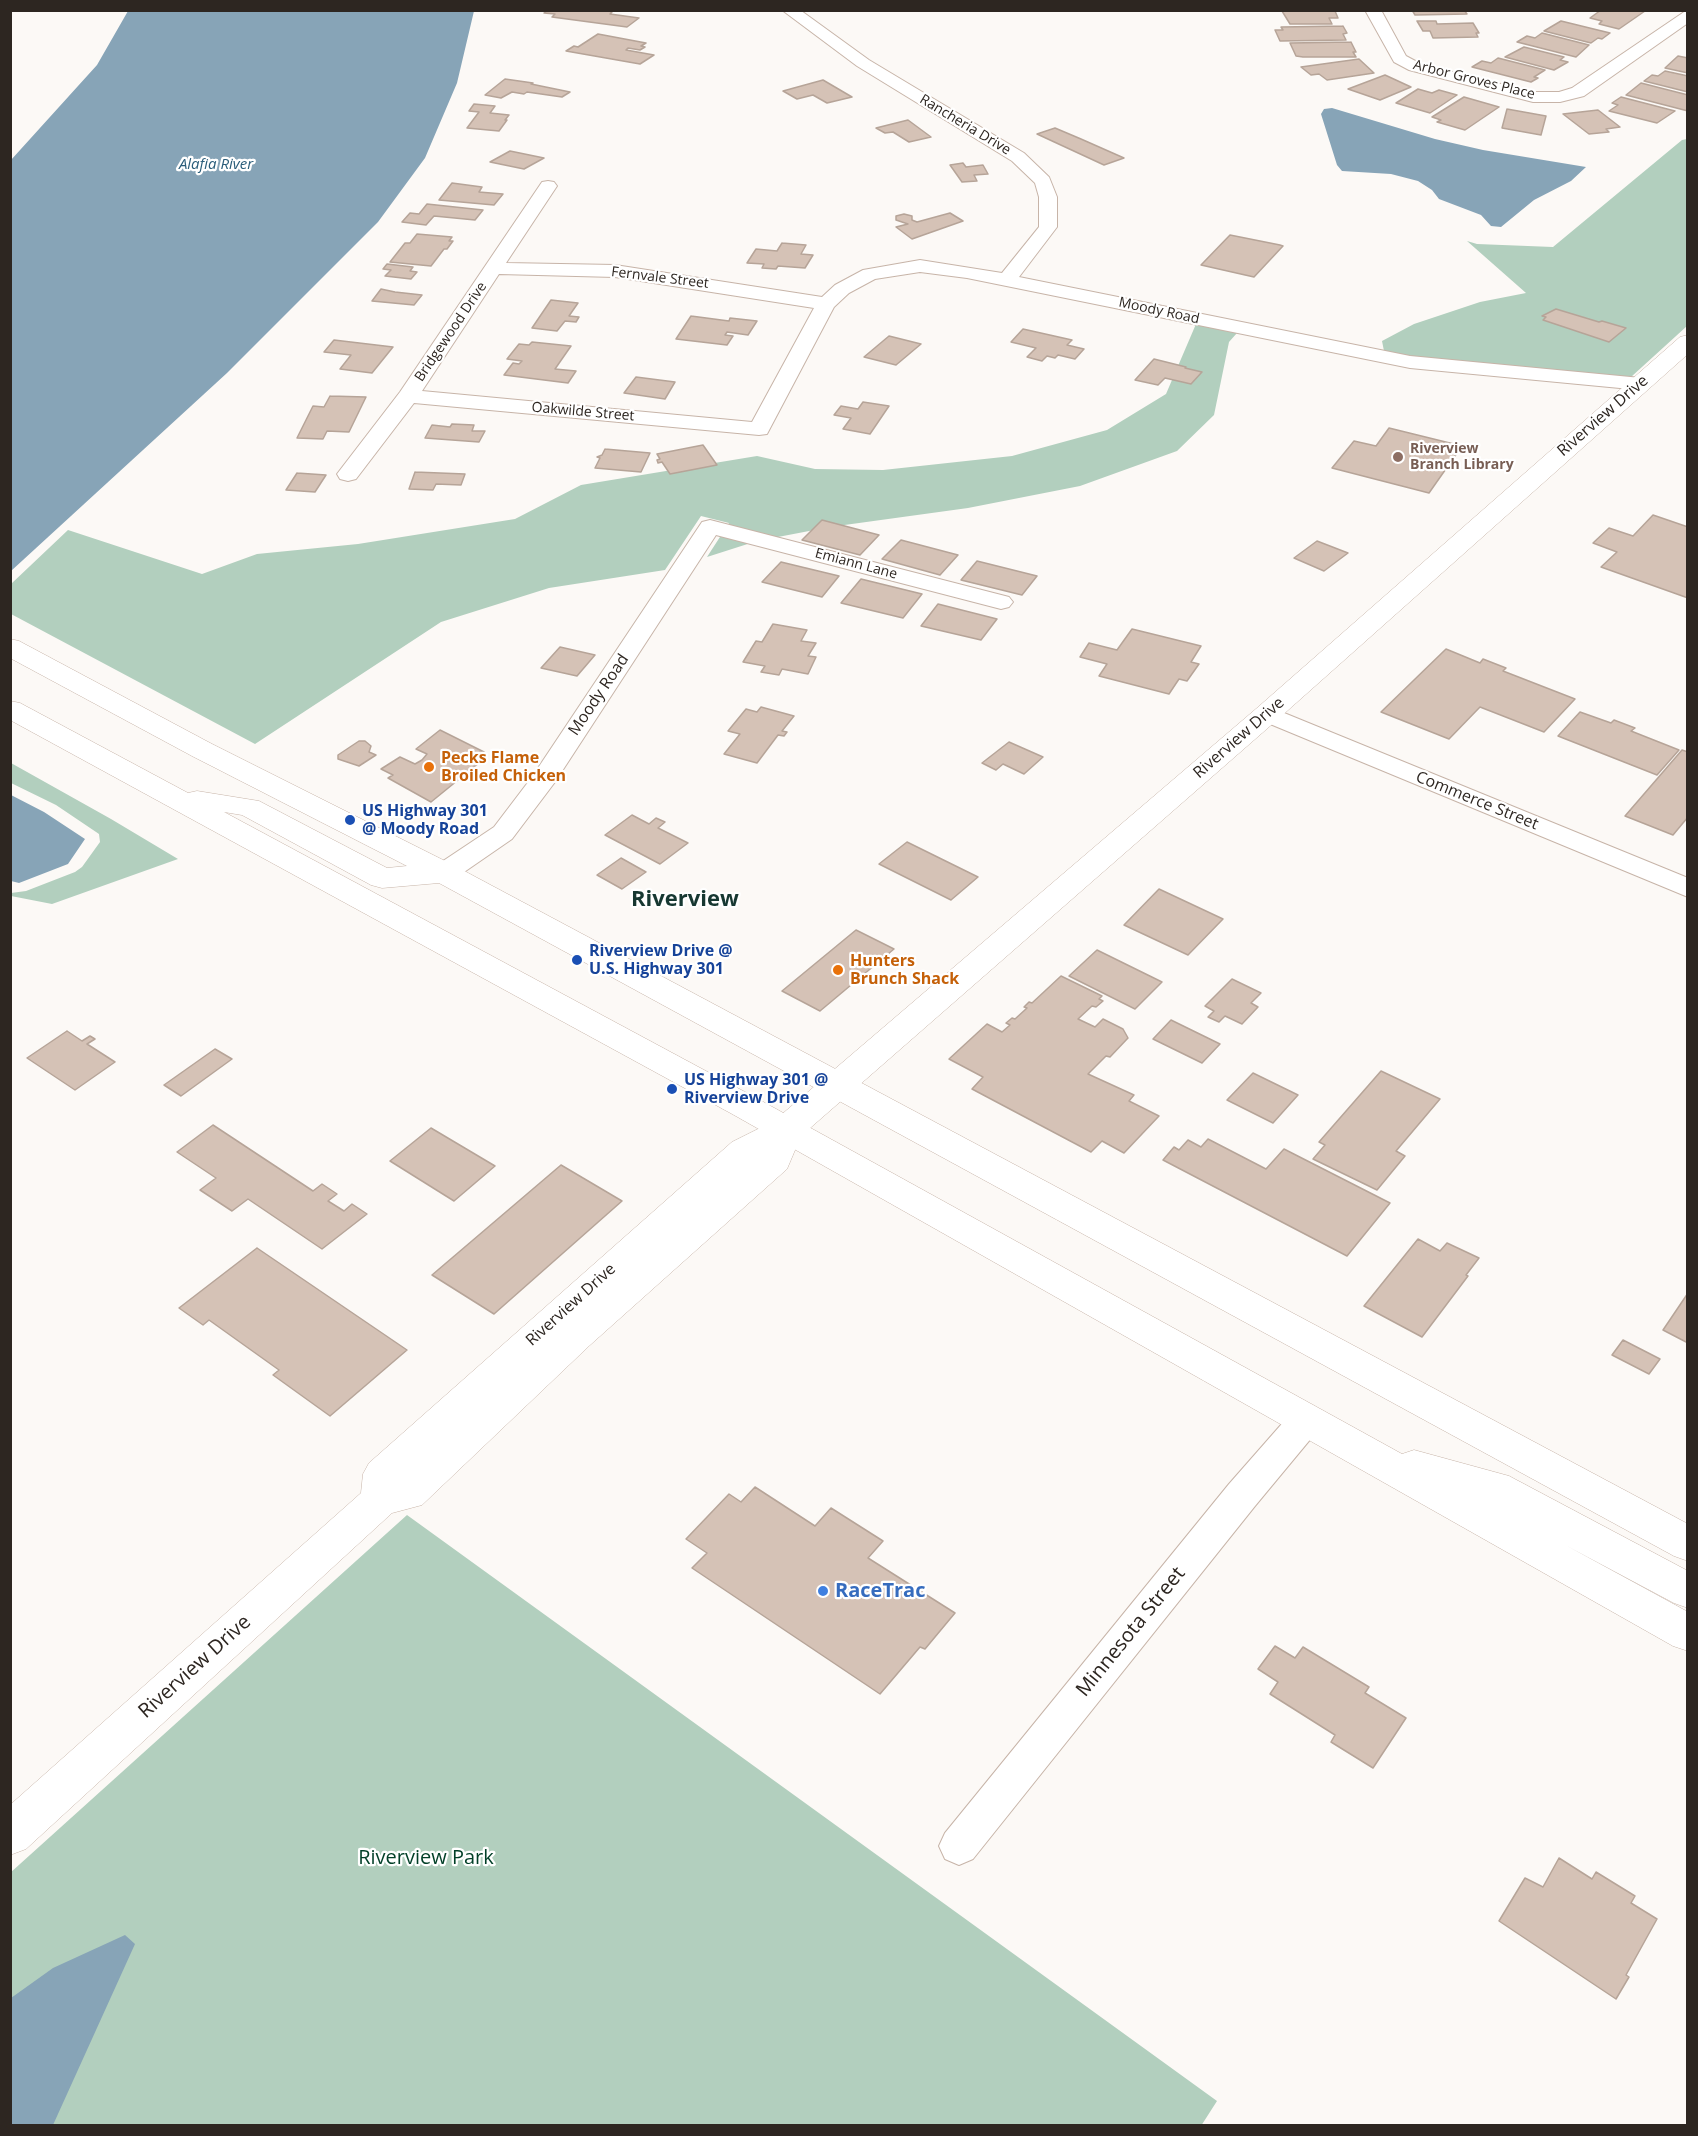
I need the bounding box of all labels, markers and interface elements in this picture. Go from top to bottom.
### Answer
street label: Arbor Groves Place [1411,57,1537,103]
street label: Rancheria Drive [916,91,1014,159]
water label: Alafia River [179,156,253,174]
street label: Fernvale Street [610,264,710,292]
street label: Bridgewood Drive [411,279,491,385]
street label: Moody Road [1117,294,1201,328]
street label: Riverview Drive [1554,371,1652,461]
street label: Oakwilde Street [531,399,635,425]
place label: Riverview Branch Library [1410,441,1514,473]
marker: Riverview Branch Library [1391,450,1405,464]
street label: Emiann Lane [813,545,899,583]
street label: Moody Road [565,651,633,739]
street label: Riverview Drive [1190,693,1288,783]
place label: Pecks Flame Broiled Chicken [441,748,566,786]
marker: Pecks Flame Broiled Chicken [422,760,436,774]
street label: Commerce Street [1413,768,1541,834]
place label: US Highway 301 @ Moody Road [362,801,488,839]
marker: US Highway 301 @ Moody Road [343,813,357,827]
district label: Riverview [631,887,739,913]
place label: Riverview Drive @ U.S. Highway 301 [589,941,733,979]
place label: Hunters Brunch Shack [850,951,959,989]
marker: Riverview Drive @ U.S. Highway 301 [570,953,584,967]
marker: Hunters Brunch Shack [831,963,845,977]
place label: US Highway 301 @ Riverview Drive [684,1070,828,1108]
marker: US Highway 301 @ Riverview Drive [665,1082,679,1096]
street label: Riverview Drive [522,1260,620,1350]
street label: Minnesota Street [1071,1562,1191,1702]
place label: RaceTrac [835,1579,925,1603]
marker: RaceTrac [816,1584,830,1598]
street label: Riverview Drive [134,1610,256,1724]
park label: Riverview Park [358,1846,494,1870]

